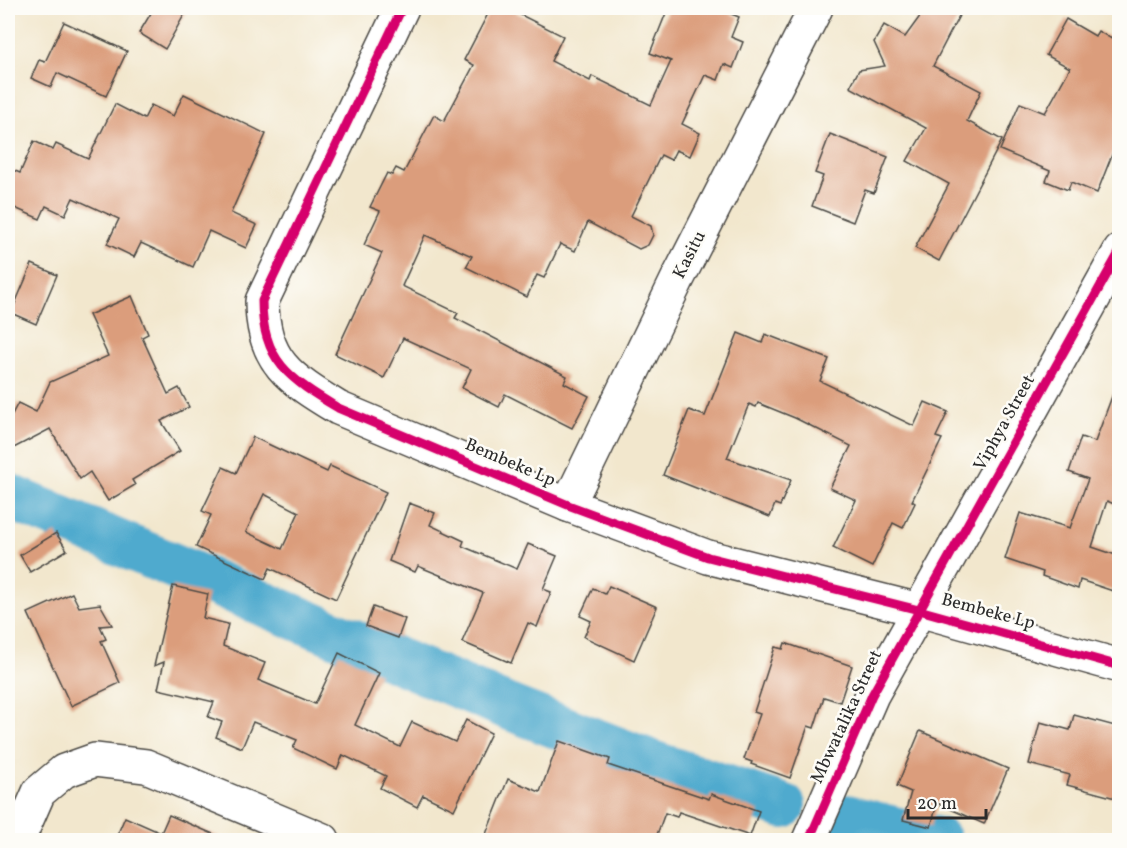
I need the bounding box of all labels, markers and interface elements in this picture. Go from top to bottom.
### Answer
street label: Kasitu [667,227,713,283]
street label: Viphya Street [968,370,1042,476]
street label: Bembeke Lp [461,433,559,493]
street label: Bembeke Lp [938,587,1038,637]
street label: Mbwatalika Street [805,646,889,788]
scale bar [908,782,986,820]
text: 20 m [917,792,957,817]

